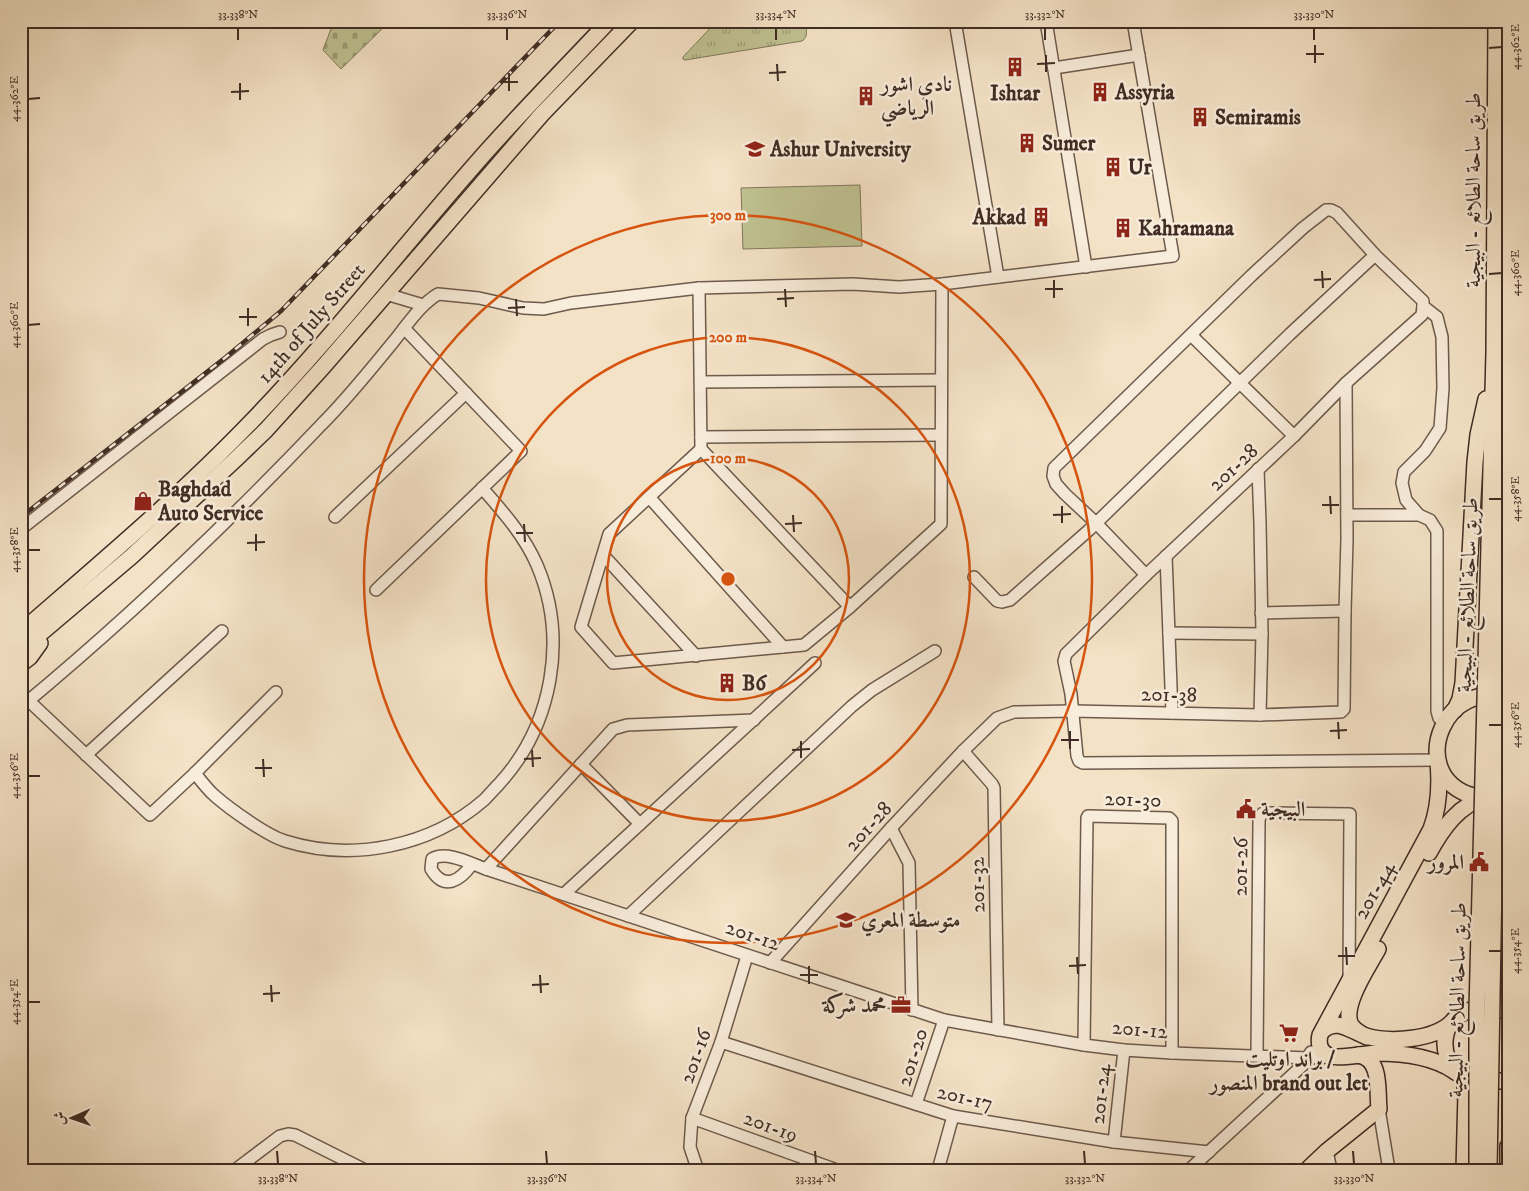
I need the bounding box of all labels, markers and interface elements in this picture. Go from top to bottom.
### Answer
text: 33.338°N [218,7,258,22]
text: 33.336°N [487,7,527,22]
text: 33.334°N [755,7,797,22]
text: 33.332°N [1025,7,1065,22]
text: 33.330°N [1294,7,1335,22]
text: 44.362°E [1508,24,1523,70]
building icon: Ishtar [1004,56,1026,78]
place label: نادي اشور الرياضي [879,72,952,128]
text: 44.362°E [7,76,22,122]
place label: Assyria [1114,80,1176,106]
place label: Ishtar [990,81,1041,107]
building icon: Assyria [1089,81,1111,103]
building icon: نادي اشور الرياضي [855,85,877,107]
street label: طريق ساحة الطلائع - البيجية [1461,92,1492,288]
place label: Semiramis [1215,105,1301,131]
building icon: Semiramis [1189,106,1211,128]
place label: Sumer [1042,131,1097,157]
building icon: Sumer [1016,132,1038,154]
place label: Ashur University [769,137,912,163]
school or university icon: Ashur University [744,138,766,160]
place label: Ur [1128,155,1153,181]
building icon: Ur [1102,156,1124,178]
place label: Akkad [971,205,1027,231]
text: 300 m [710,206,747,225]
building icon: Akkad [1030,206,1052,228]
place label: Kahramana [1138,216,1235,242]
building icon: Kahramana [1112,217,1134,239]
text: 44.360°E [1508,249,1523,296]
street label: 14th of July Street [252,258,371,389]
text: 44.360°E [7,301,22,348]
text: 200 m [709,328,748,347]
street label: 201-28 [1203,438,1264,497]
text: 100 m [710,449,747,468]
text: 44.358°E [1508,476,1523,522]
place label: Baghdad Auto Service [157,477,263,527]
shop icon: Baghdad Auto Service [132,490,154,512]
street label: طريق ساحة الطلائع - البيجية [1452,497,1489,693]
text: 44.358°E [7,527,22,573]
centre of rings [719,570,737,588]
place label: B6 [742,671,767,697]
building icon: B6 [716,672,738,694]
street label: 201-38 [1141,682,1197,708]
text: 44.356°E [1508,702,1523,748]
text: 44.356°E [7,753,22,799]
street label: 201-30 [1104,786,1162,814]
street label: 201-28 [839,796,898,857]
place label: البيجية [1261,797,1305,823]
public building icon: البيجية [1235,798,1257,820]
street label: 201-26 [1227,836,1255,897]
place label: المرور [1426,850,1464,876]
public building icon: المرور [1468,851,1490,873]
street label: 201-32 [965,856,991,913]
street label: 201-44 [1348,856,1402,924]
street label: طريق ساحة الطلائع - البيجية [1443,902,1478,1098]
place label: متوسطة المعري [861,908,960,937]
school or university icon: متوسطة المعري [835,909,857,931]
street label: 201-12 [722,915,784,958]
text: 44.354°E [1508,928,1523,974]
text: 44.354°E [7,979,22,1025]
place label: محمد شركة [820,992,886,1019]
office icon: محمد شركة [890,994,912,1016]
street label: 201-12 [1111,1015,1170,1045]
supermarket icon: براند اوتليت / المنصور brand out let [1278,1022,1300,1044]
street label: 201-16 [674,1024,718,1087]
street label: 201-20 [891,1025,934,1090]
place label: براند اوتليت / المنصور brand out let [1208,1047,1368,1097]
street label: 201-24 [1085,1062,1117,1125]
street label: 201-17 [934,1079,995,1117]
north arrow [48,1094,98,1144]
street label: 201-19 [740,1105,801,1149]
text: ش [51,1111,69,1126]
text: 33.338°N [258,1171,298,1186]
text: 33.336°N [527,1171,567,1186]
text: 33.334°N [795,1171,837,1186]
text: 33.332°N [1065,1171,1105,1186]
text: 33.330°N [1334,1171,1375,1186]

